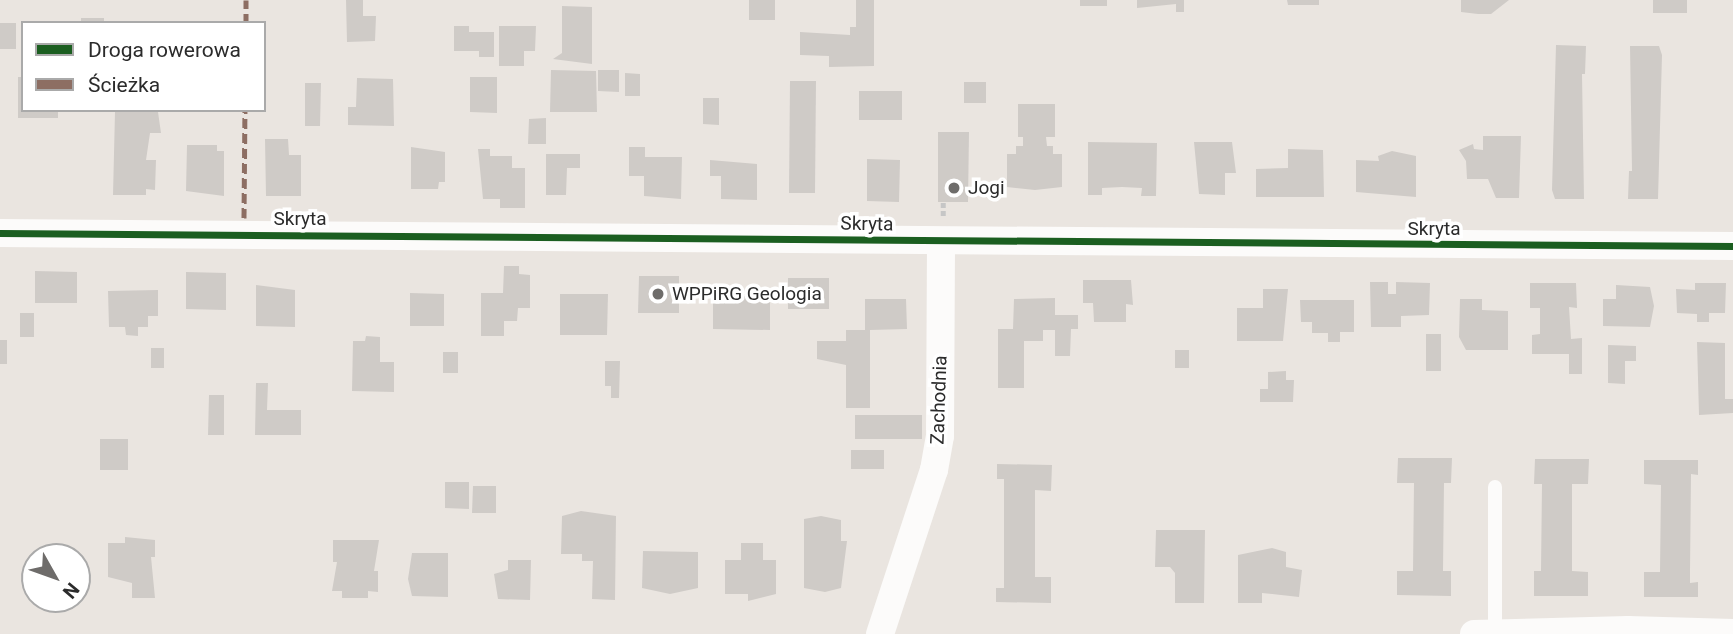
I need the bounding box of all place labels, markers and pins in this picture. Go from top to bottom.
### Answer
place label: Jogi [968,177,1005,199]
marker: Jogi [946,180,962,196]
place label: WPPiRG Geologia [672,283,822,305]
marker: WPPiRG Geologia [650,286,666,302]

